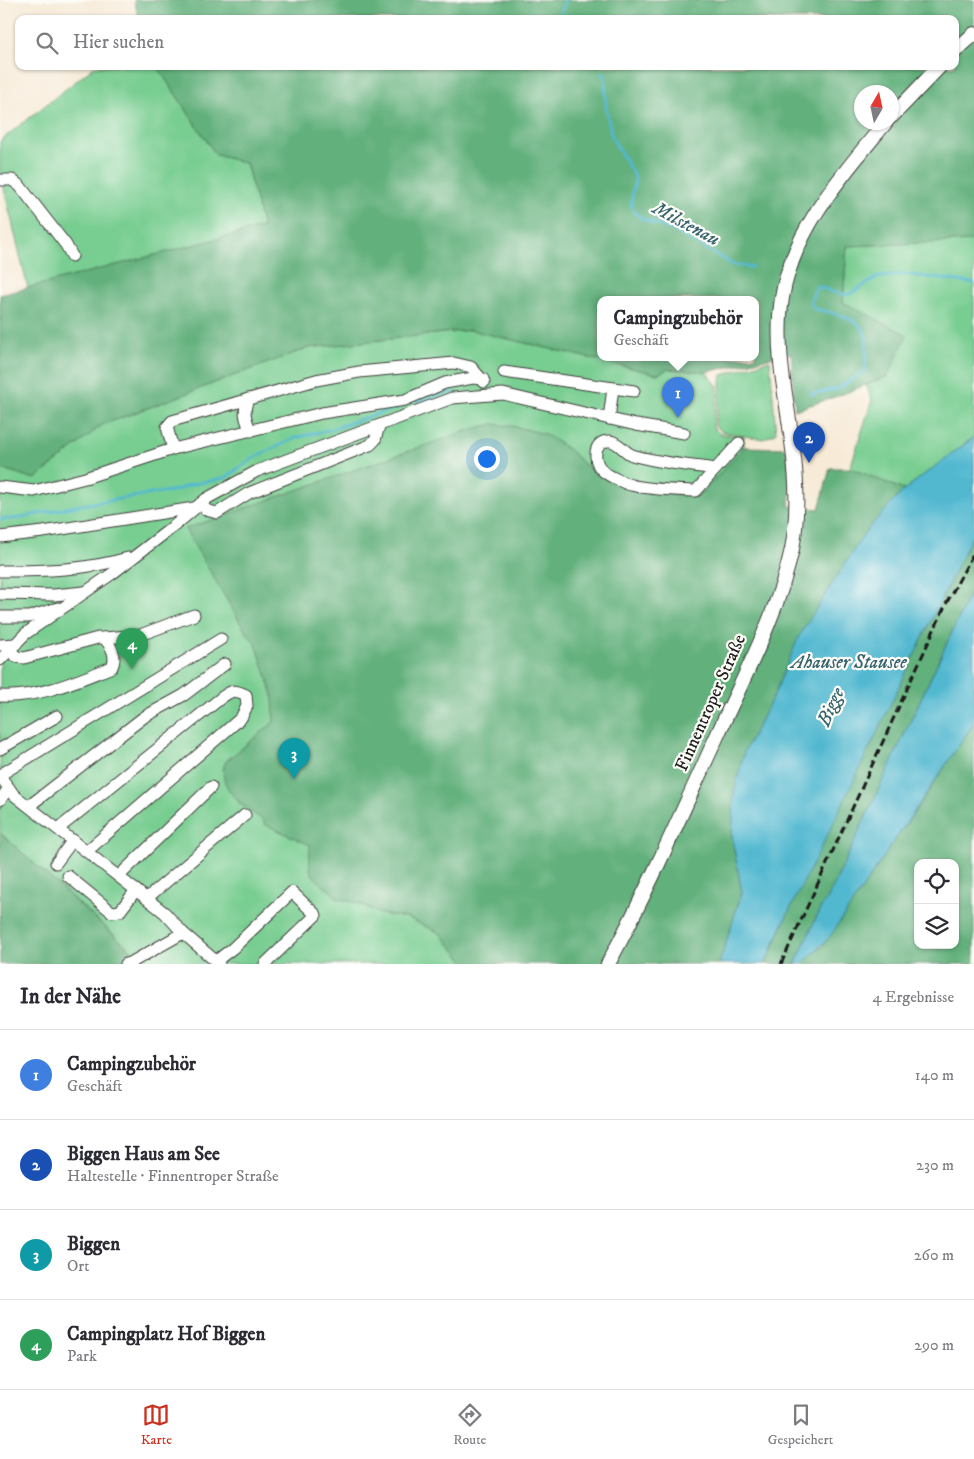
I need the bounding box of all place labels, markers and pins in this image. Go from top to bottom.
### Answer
pin: 1 [662,377,694,418]
pin: 2 [793,422,825,463]
pin: 4 [116,628,148,669]
pin: 3 [278,738,310,779]

